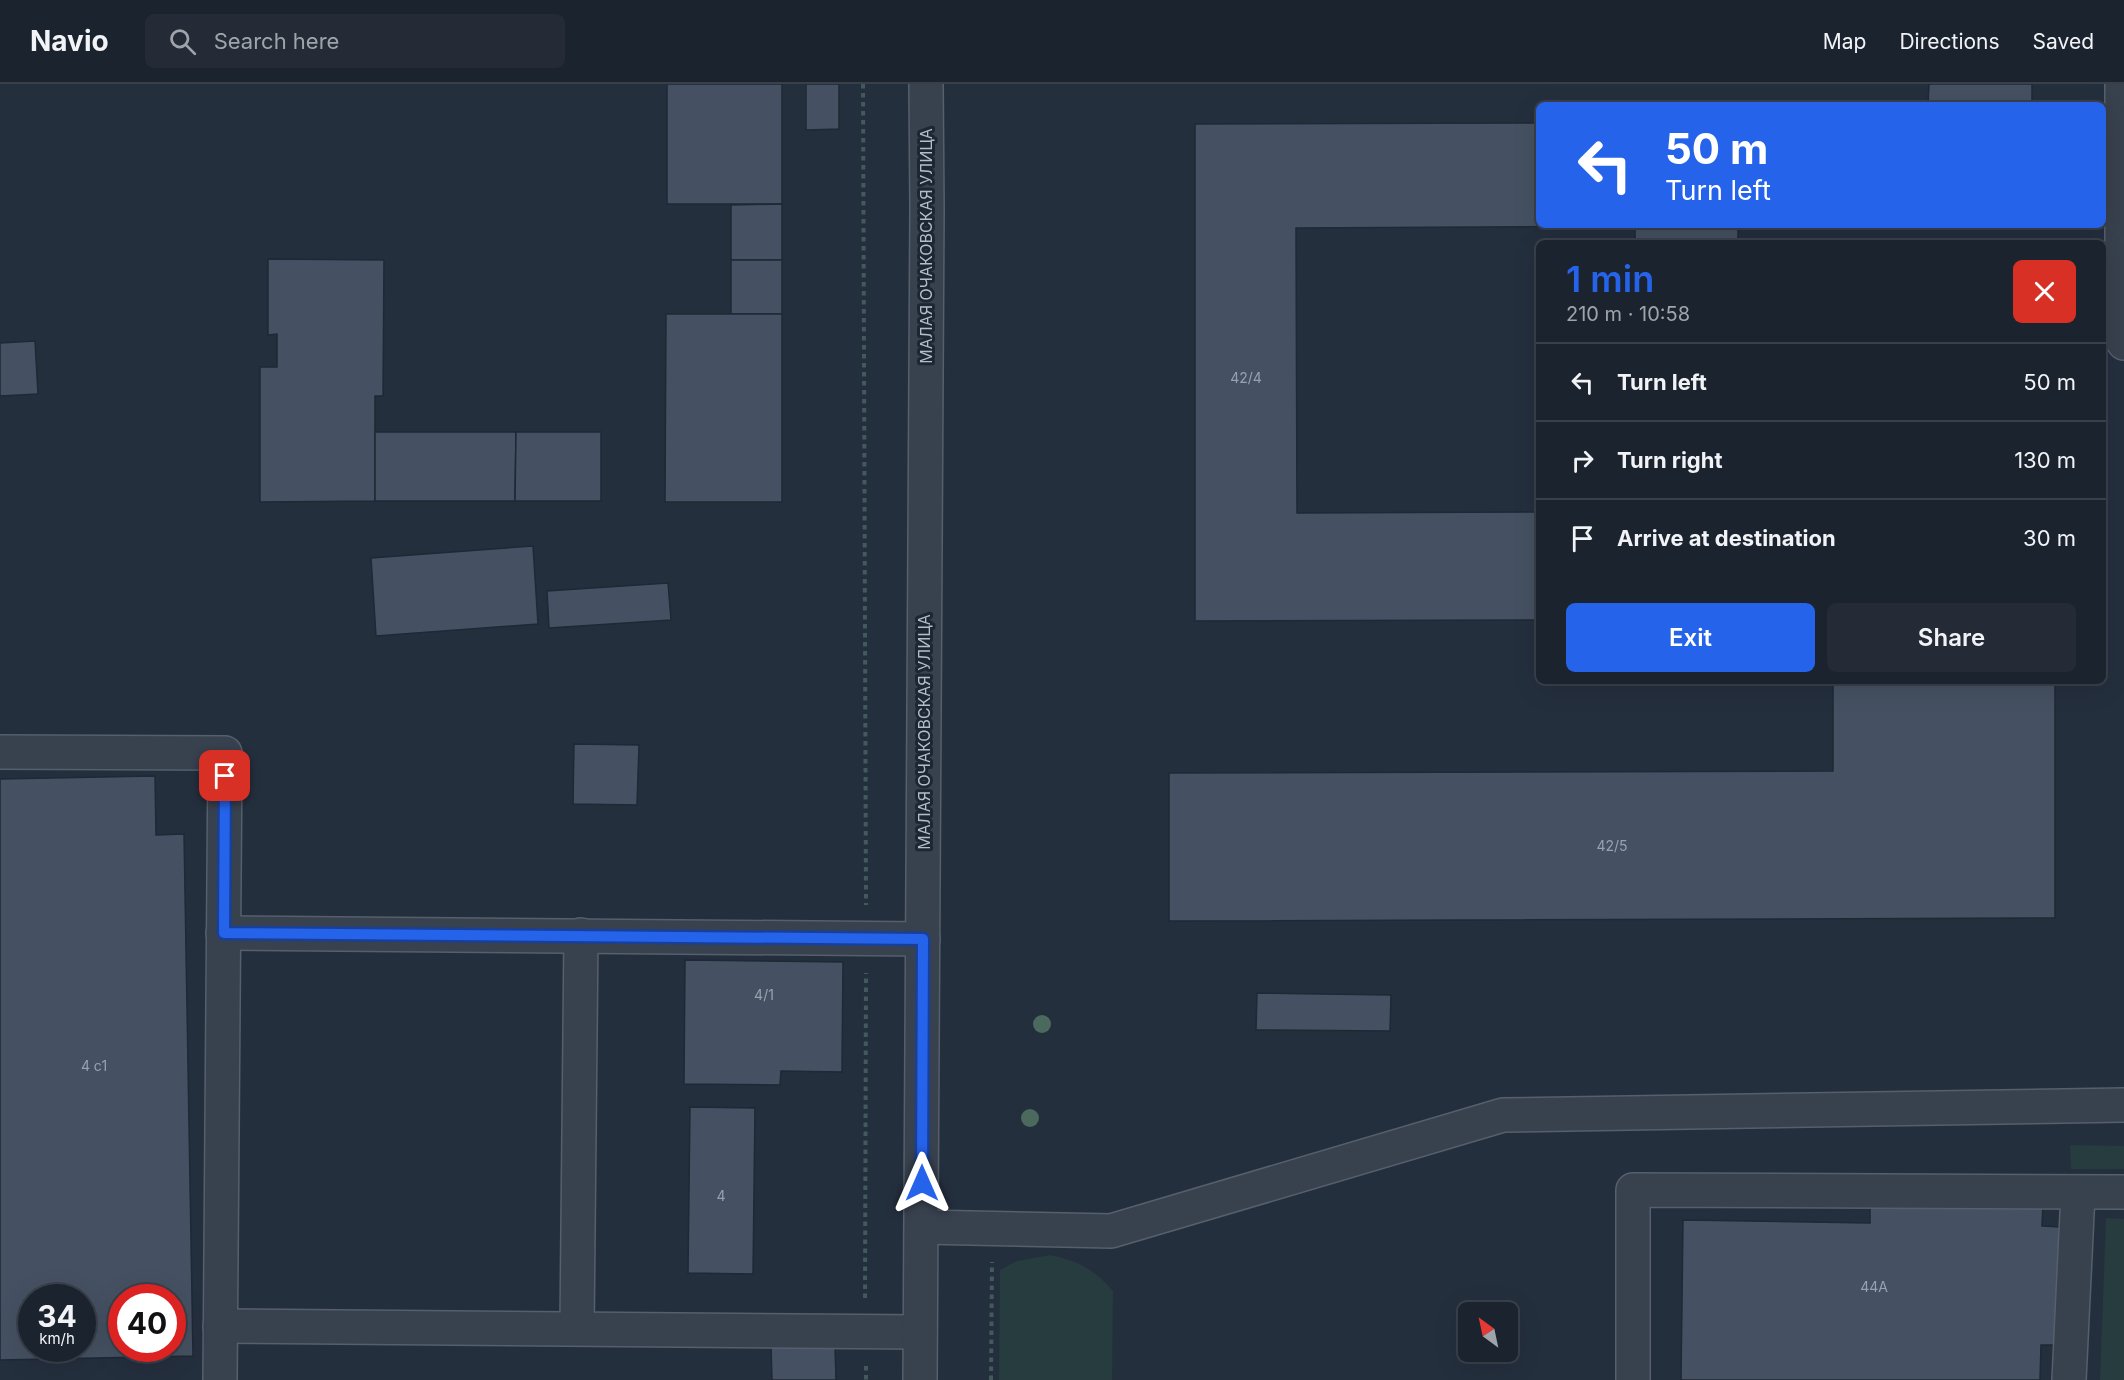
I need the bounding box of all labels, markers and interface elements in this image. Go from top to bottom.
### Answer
search box [145,14,565,68]
text: Navio [30,24,109,58]
icon: search [166,25,199,58]
text: Search here [214,28,339,54]
text: Map [1823,29,1866,54]
text: Directions [1899,29,2000,54]
text: Saved [2033,29,2094,54]
text: 50 m [1665,123,1768,174]
icon: left [1566,126,1644,204]
street label: МАЛАЯ ОЧАКОВСКАЯ УЛИЦА [916,128,936,364]
text: Turn left [1665,174,1771,207]
text: 1 min [1566,257,1654,301]
button: close [2013,260,2076,323]
text: 210 m · 10:58 [1566,302,1690,326]
icon: left [1566,366,1599,399]
house number: 42/4 [1230,369,1262,386]
text: Turn left [1617,369,1707,395]
text: 50 m [2023,369,2076,395]
icon: right [1566,444,1599,477]
text: Turn right [1617,447,1723,473]
text: 130 m [2014,447,2076,473]
icon: arrive [1566,522,1599,555]
text: Arrive at destination [1617,525,1836,551]
text: 30 m [2023,525,2076,551]
button: Exit [1566,603,1815,672]
button: Share [1827,603,2076,672]
street label: МАЛАЯ ОЧАКОВСКАЯ УЛИЦА [914,614,934,850]
pin [199,750,250,801]
icon: arrive [208,759,241,792]
house number: 42/5 [1596,837,1628,854]
house number: 4/1 [754,986,774,1003]
house number: 4 с1 [81,1057,107,1074]
position arrow [890,1151,954,1215]
house number: 4 [716,1187,726,1204]
house number: 44А [1860,1278,1888,1295]
speed limit sign: 40 [108,1284,186,1362]
text: 34 [37,1298,77,1334]
north arrow [1458,1302,1518,1362]
map controls [1458,1302,1518,1362]
text: km/h [39,1329,75,1348]

